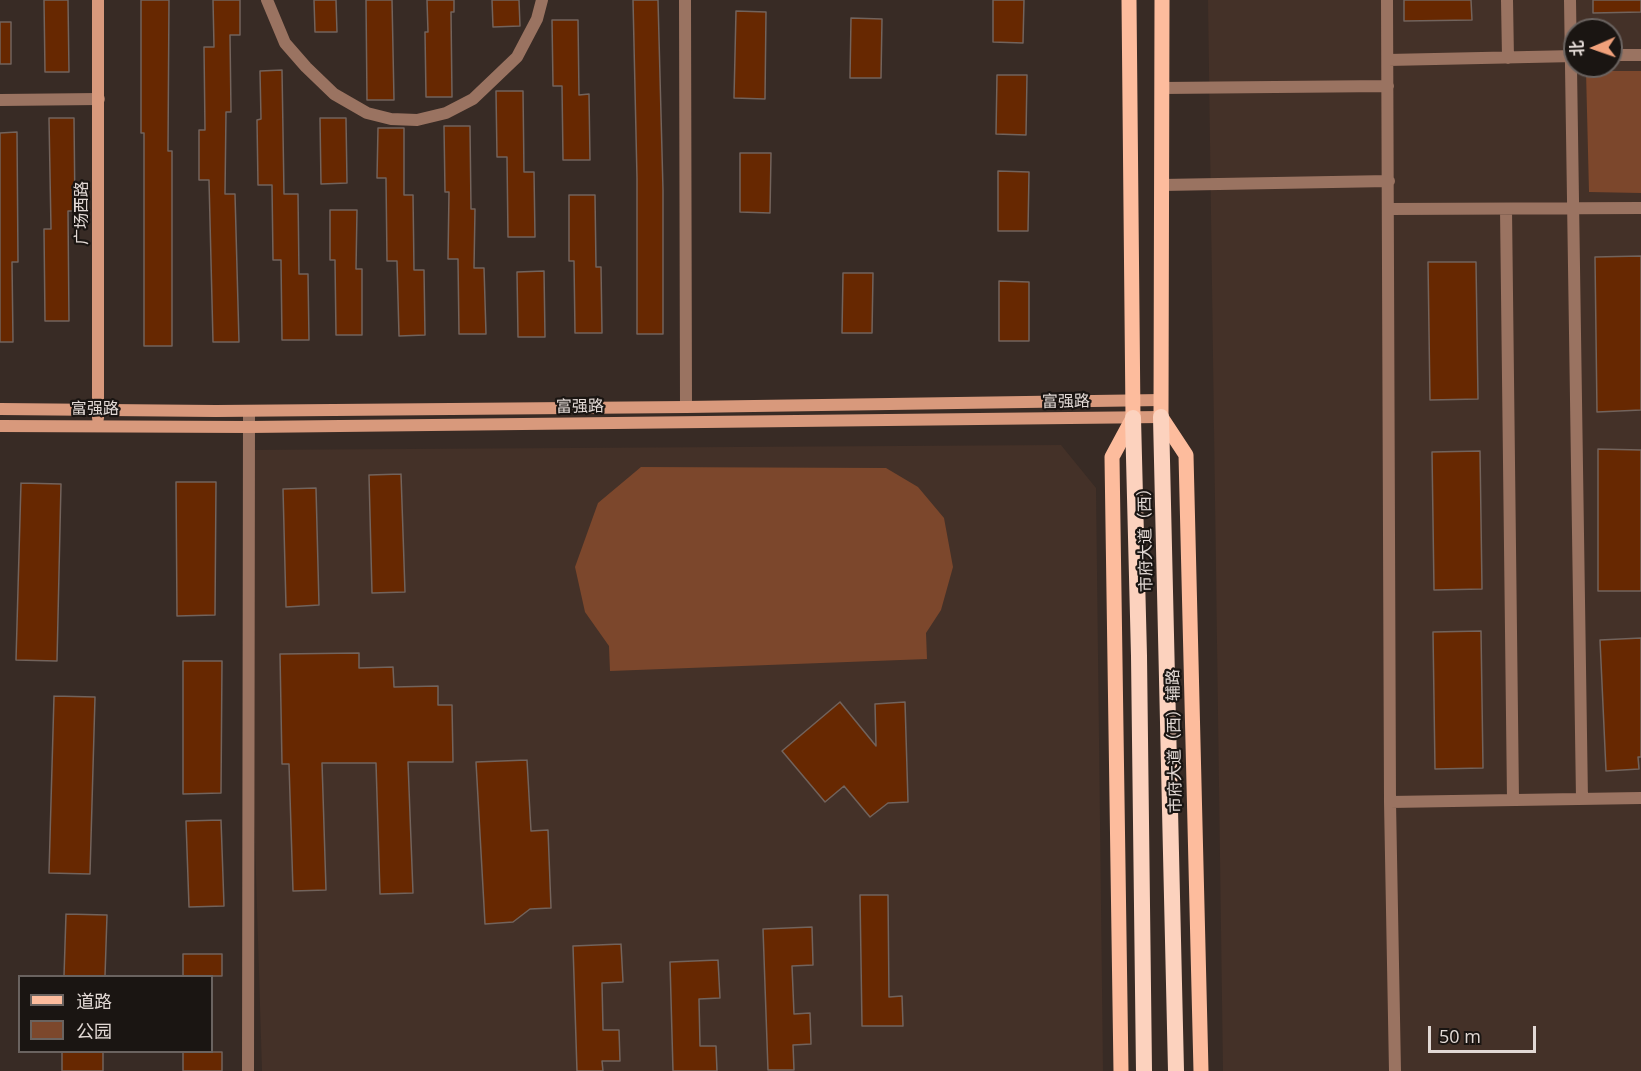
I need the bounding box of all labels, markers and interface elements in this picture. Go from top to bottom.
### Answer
north arrow [1563,18,1623,78]
text: 北 [1566,40,1588,57]
street label: 广场西路 [72,181,92,245]
street label: 富强路 [1042,392,1090,412]
street label: 富强路 [556,397,604,417]
street label: 富强路 [71,399,119,419]
street label: 市府大道（西） [1135,480,1157,592]
street label: 市府大道（西）辅路 [1164,669,1186,813]
legend [18,975,213,1053]
text: 道路 [76,989,112,1013]
scale bar [1431,1014,1539,1052]
text: 公园 [76,1019,112,1043]
text: 50 m [1439,1024,1481,1048]

